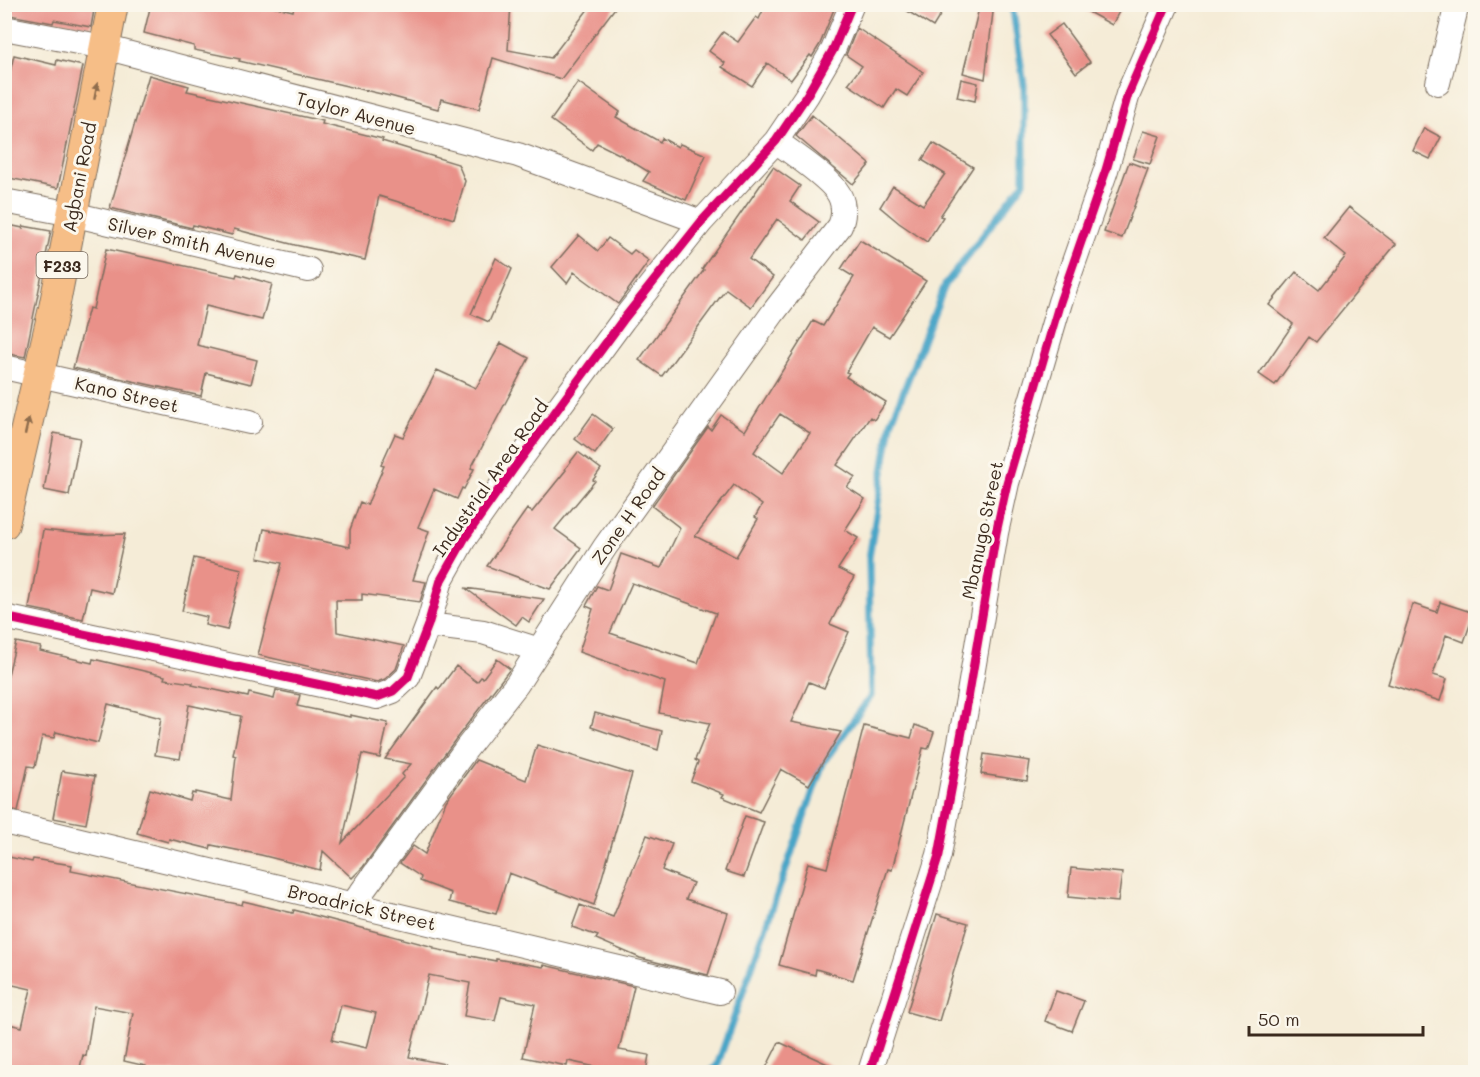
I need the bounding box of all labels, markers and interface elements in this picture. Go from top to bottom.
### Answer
one-way arrow [92,81,101,100]
street label: Taylor Avenue [294,86,418,140]
street label: Agbani Road [57,120,101,234]
street label: Silver Smith Avenue [106,211,278,273]
road number: F233 [36,252,88,278]
street label: Kano Street [73,370,181,418]
street label: Industrial Area Road [427,395,553,561]
one-way arrow [22,417,32,435]
street label: Mbanugo Street [956,459,1008,601]
street label: Zone H Road [586,463,670,569]
street label: Broadrick Street [286,878,438,936]
scale bar [1249,999,1423,1037]
text: 50 m [1258,1007,1300,1031]

